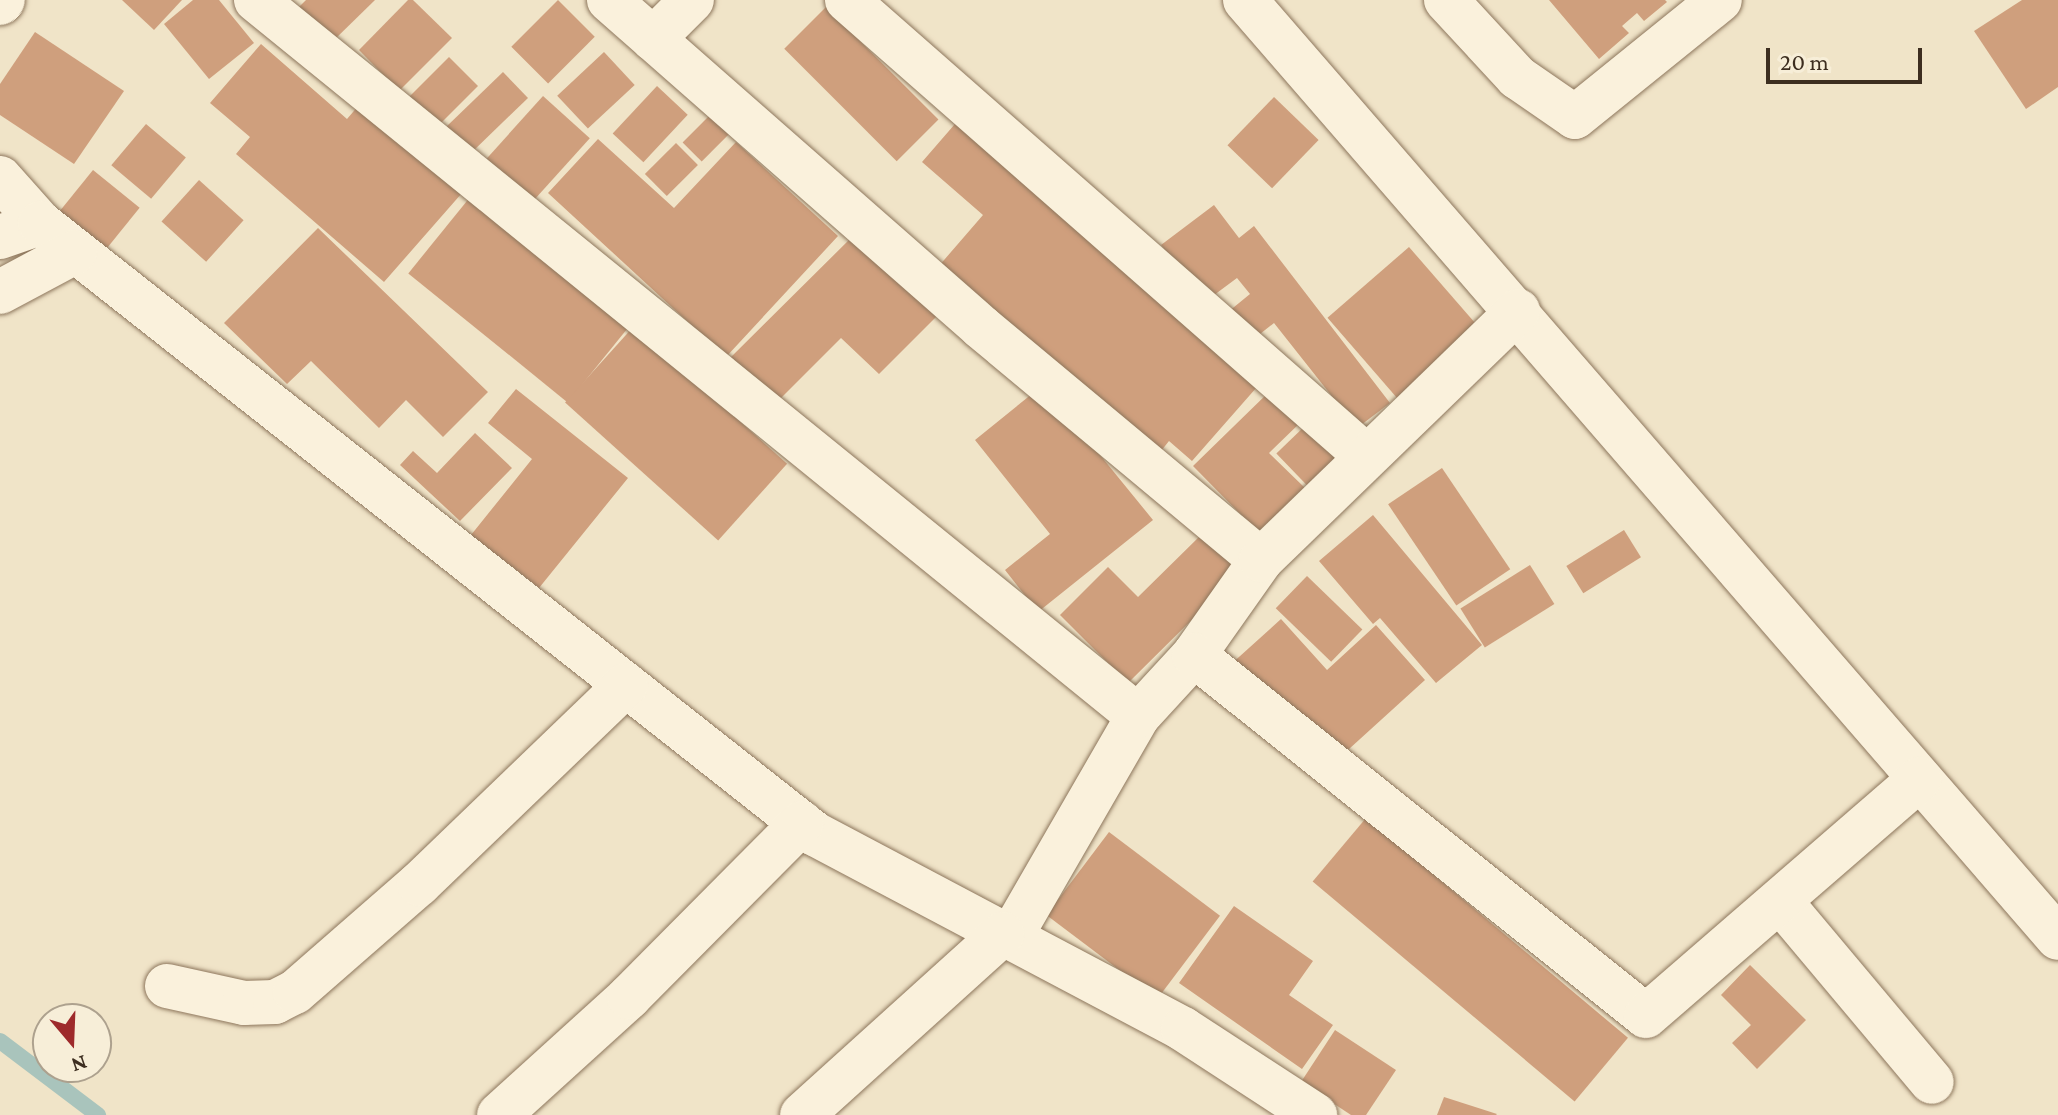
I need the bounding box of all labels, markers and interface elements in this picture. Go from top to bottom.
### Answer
scale bar [1770,32,1926,82]
text: 20 m [1780,48,1829,75]
north arrow [32,1003,112,1083]
text: N [68,1050,90,1079]

